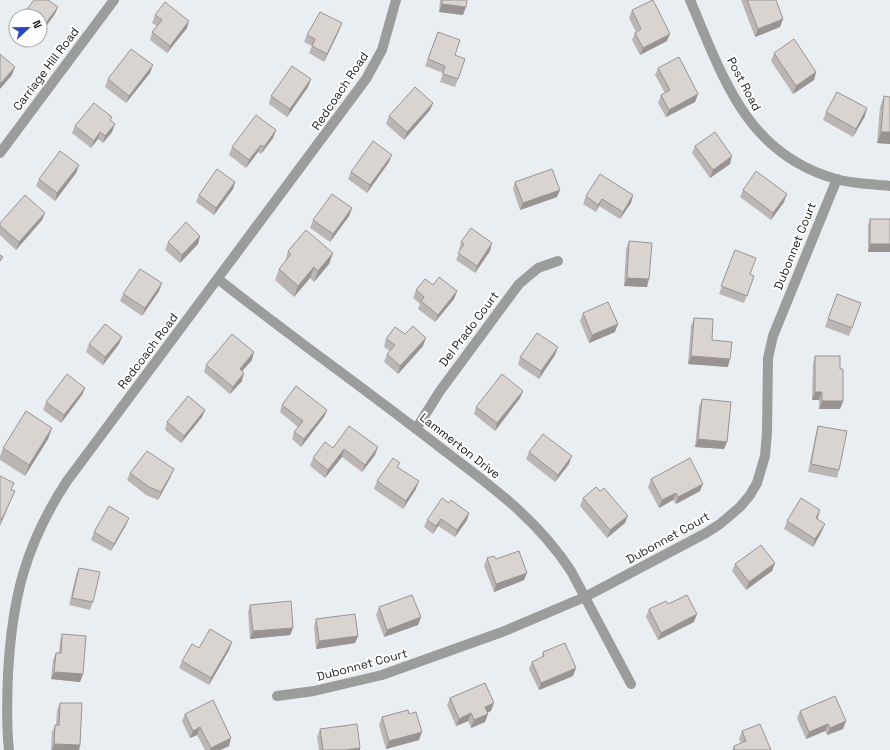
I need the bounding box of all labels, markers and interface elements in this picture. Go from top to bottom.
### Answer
north arrow [8,8,48,48]
text: N [29,18,45,30]
street label: Carriage Hill Road [9,24,83,114]
street label: Redcoach Road [308,49,372,133]
street label: Post Road [723,54,765,114]
street label: Dubonnet Court [770,200,820,292]
street label: Del Prado Court [436,288,502,370]
street label: Redcoach Road [114,310,182,392]
street label: Lammerton Drive [417,410,503,482]
street label: Dubonnet Court [623,508,713,568]
street label: Dubonnet Court [315,645,409,685]

